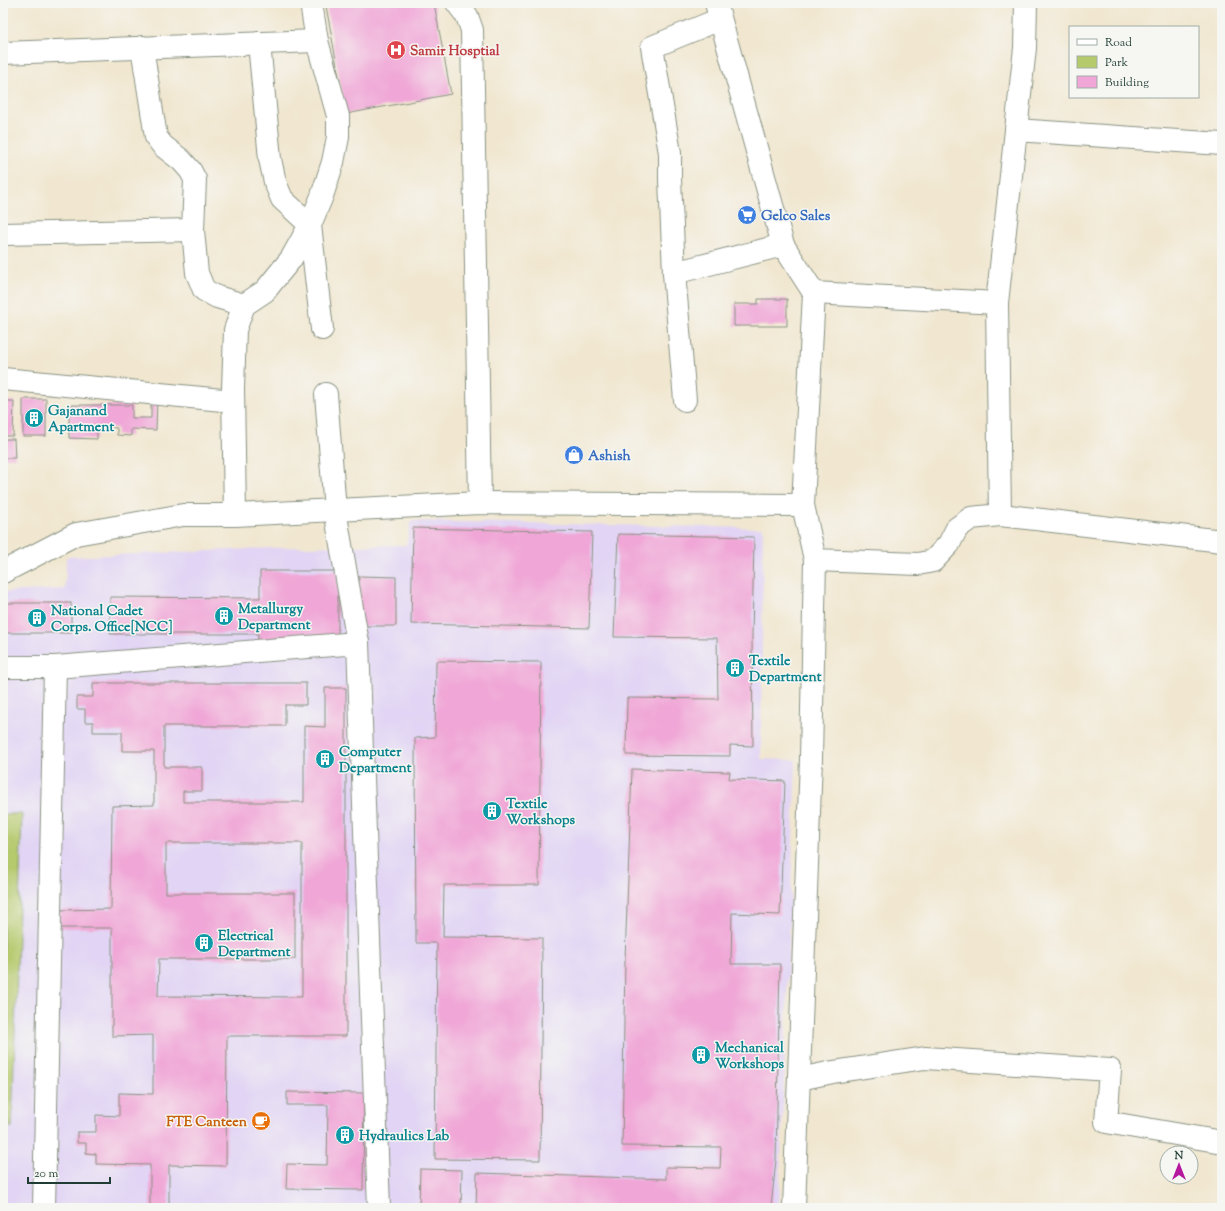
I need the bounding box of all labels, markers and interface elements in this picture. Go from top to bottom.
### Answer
legend [1069,26,1199,98]
text: Road [1105,34,1132,52]
hospital icon: Samir Hosptial [385,39,407,61]
place label: Samir Hosptial [410,42,500,62]
text: Park [1105,54,1128,72]
text: Building [1105,74,1149,92]
supermarket icon: Gelco Sales [736,204,758,226]
place label: Gelco Sales [761,207,831,227]
place label: Gajanand Apartment [48,402,114,438]
building icon: Gajanand Apartment [23,407,45,429]
shop icon: Ashish [563,444,585,466]
place label: Ashish [588,447,632,467]
place label: Metallurgy Department [238,600,311,636]
place label: National Cadet Corps. Office[NCC] [51,602,172,638]
building icon: Metallurgy Department [213,605,235,627]
building icon: National Cadet Corps. Office[NCC] [26,607,48,629]
place label: Textile Department [749,652,822,688]
building icon: Textile Department [724,657,746,679]
place label: Computer Department [339,743,412,779]
building icon: Computer Department [314,748,336,770]
place label: Textile Workshops [506,795,576,831]
building icon: Textile Workshops [481,800,503,822]
place label: Electrical Department [218,927,291,963]
building icon: Electrical Department [193,932,215,954]
place label: Mechanical Workshops [715,1039,785,1075]
building icon: Mechanical Workshops [690,1044,712,1066]
cafe icon: FTE Canteen [250,1110,272,1132]
place label: FTE Canteen [166,1113,248,1133]
building icon: Hydraulics Lab [334,1124,356,1146]
place label: Hydraulics Lab [359,1127,450,1147]
north arrow [1159,1145,1199,1185]
text: N [1174,1148,1184,1164]
scale bar [28,1159,110,1185]
text: 20 m [34,1165,59,1183]

